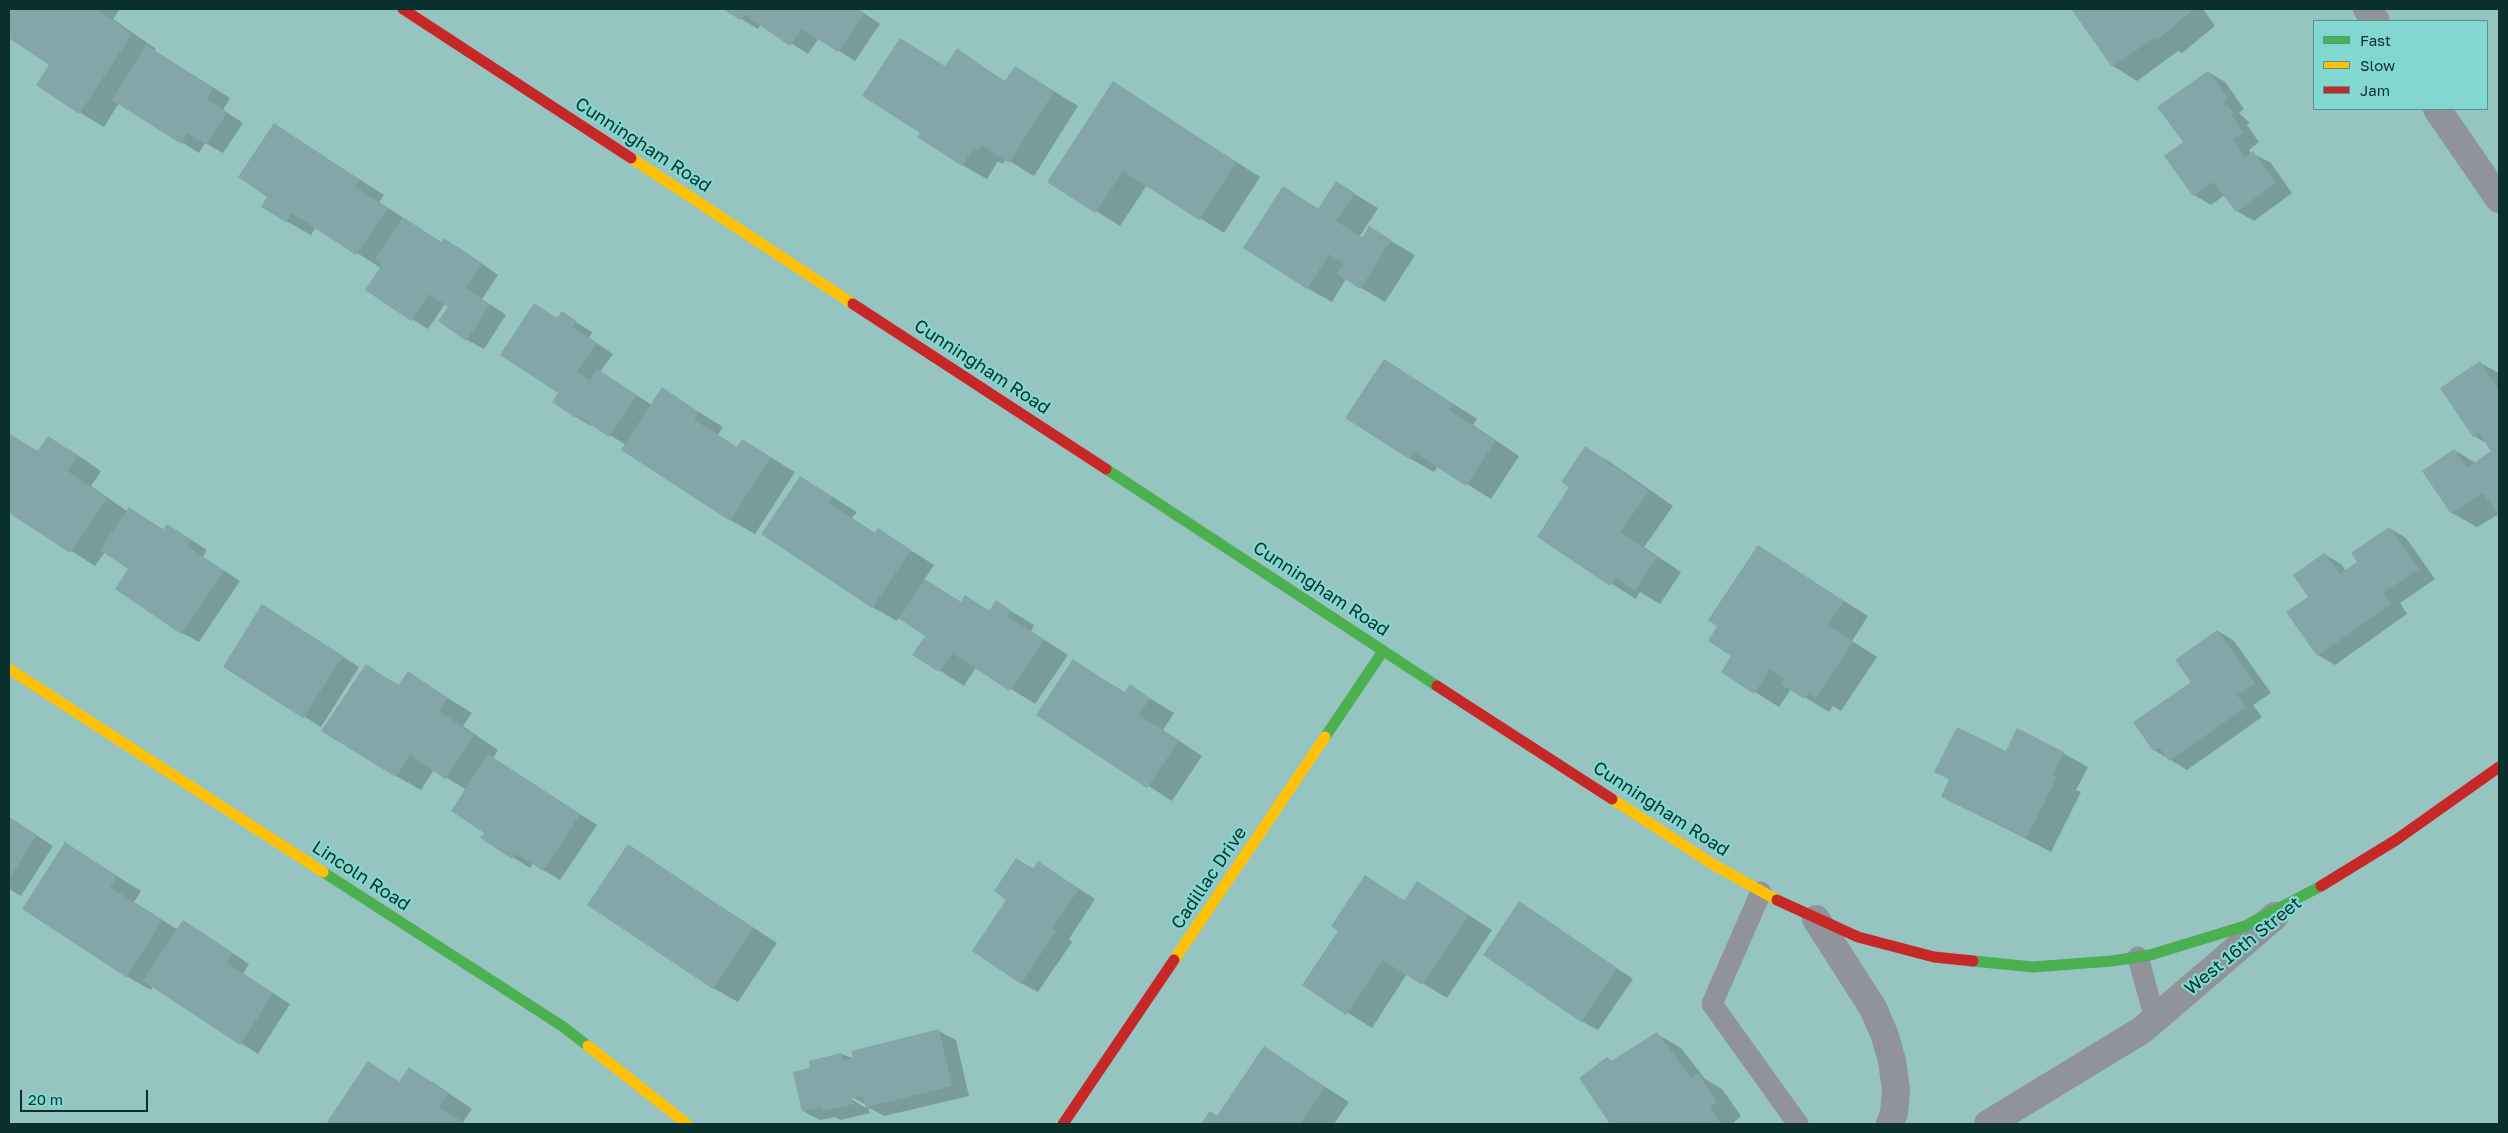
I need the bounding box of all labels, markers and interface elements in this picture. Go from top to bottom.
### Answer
legend [2313,20,2488,110]
text: Fast [2360,31,2391,49]
text: Slow [2360,56,2395,74]
text: Jam [2360,81,2390,99]
street label: Cunningham Road [571,93,715,197]
street label: Cunningham Road [910,315,1054,419]
street label: Cunningham Road [1249,537,1393,641]
street label: Cunningham Road [1589,757,1733,861]
street label: Cadillac Drive [1167,823,1251,933]
street label: Lincoln Road [308,836,414,916]
street label: West 16th Street [2180,892,2306,1000]
scale bar [22,1080,150,1112]
text: 20 m [28,1090,63,1108]

